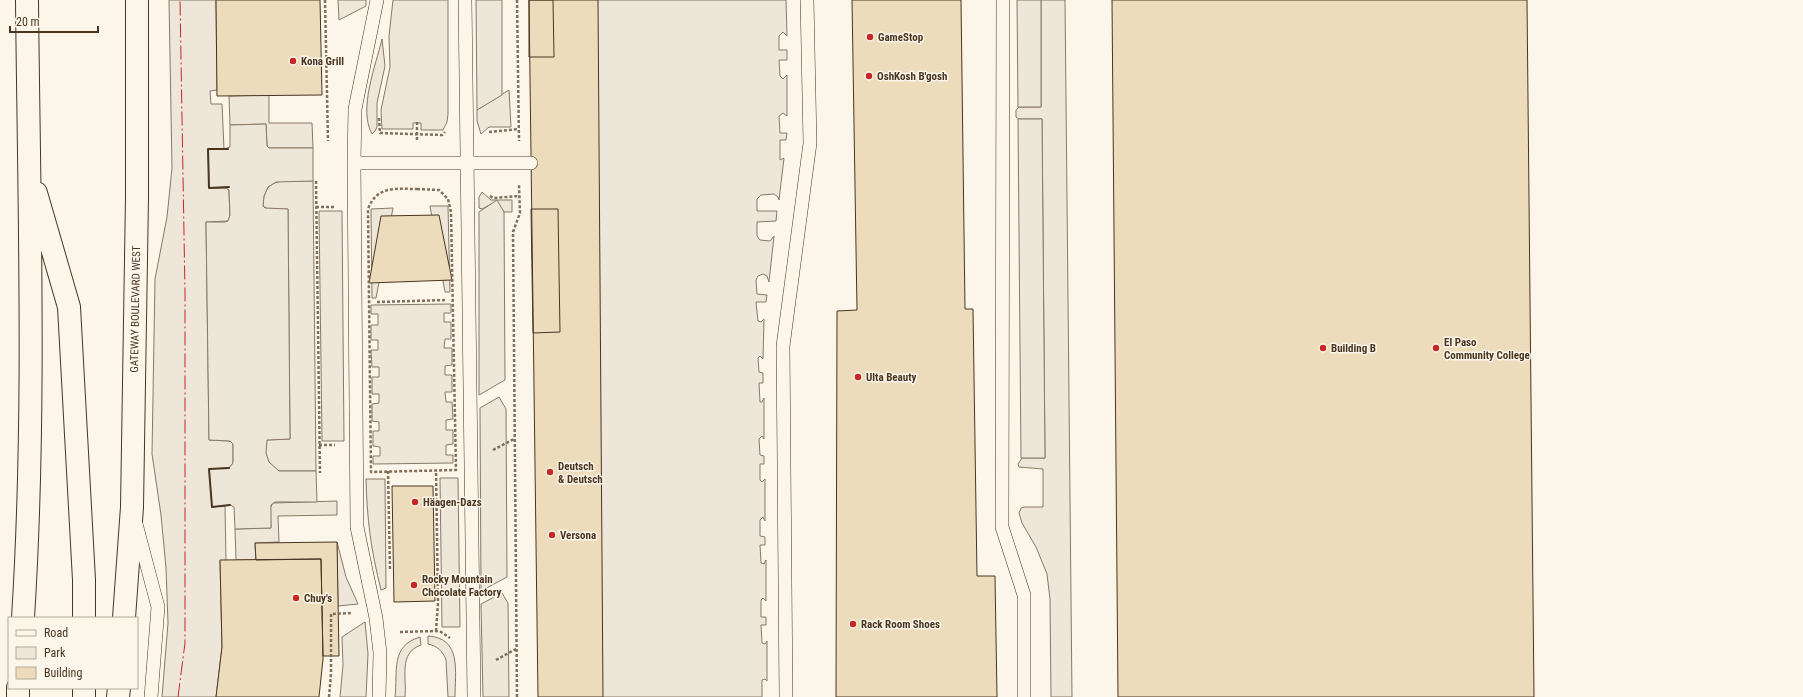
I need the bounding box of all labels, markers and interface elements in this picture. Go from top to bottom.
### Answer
scale bar [10,8,98,34]
text: 20 m [16,15,40,29]
place label: GameStop [878,31,924,44]
marker: GameStop [865,32,875,42]
place label: Kona Grill [301,55,344,68]
marker: Kona Grill [288,56,298,66]
place label: OshKosh B'gosh [877,70,947,83]
marker: OshKosh B'gosh [864,71,874,81]
street label: GATEWAY BOULEVARD WEST [128,245,143,373]
place label: El Paso Community College [1444,336,1530,362]
place label: Building B [1331,342,1376,355]
marker: Building B [1318,343,1328,353]
marker: El Paso Community College [1431,343,1441,353]
place label: Ulta Beauty [866,371,917,384]
marker: Ulta Beauty [853,372,863,382]
place label: Deutsch & Deutsch [558,460,603,486]
marker: Deutsch & Deutsch [545,467,555,477]
place label: Häagen-Dazs [423,496,482,509]
marker: Häagen-Dazs [410,497,420,507]
place label: Versona [560,529,596,542]
marker: Versona [547,530,557,540]
place label: Rocky Mountain Chocolate Factory [422,573,502,599]
marker: Rocky Mountain Chocolate Factory [409,580,419,590]
place label: Chuy's [304,592,332,605]
marker: Chuy's [291,593,301,603]
legend [8,617,138,689]
place label: Rack Room Shoes [861,618,940,631]
marker: Rack Room Shoes [848,619,858,629]
text: Road [44,626,68,640]
text: Park [44,646,66,660]
text: Building [44,666,82,680]

